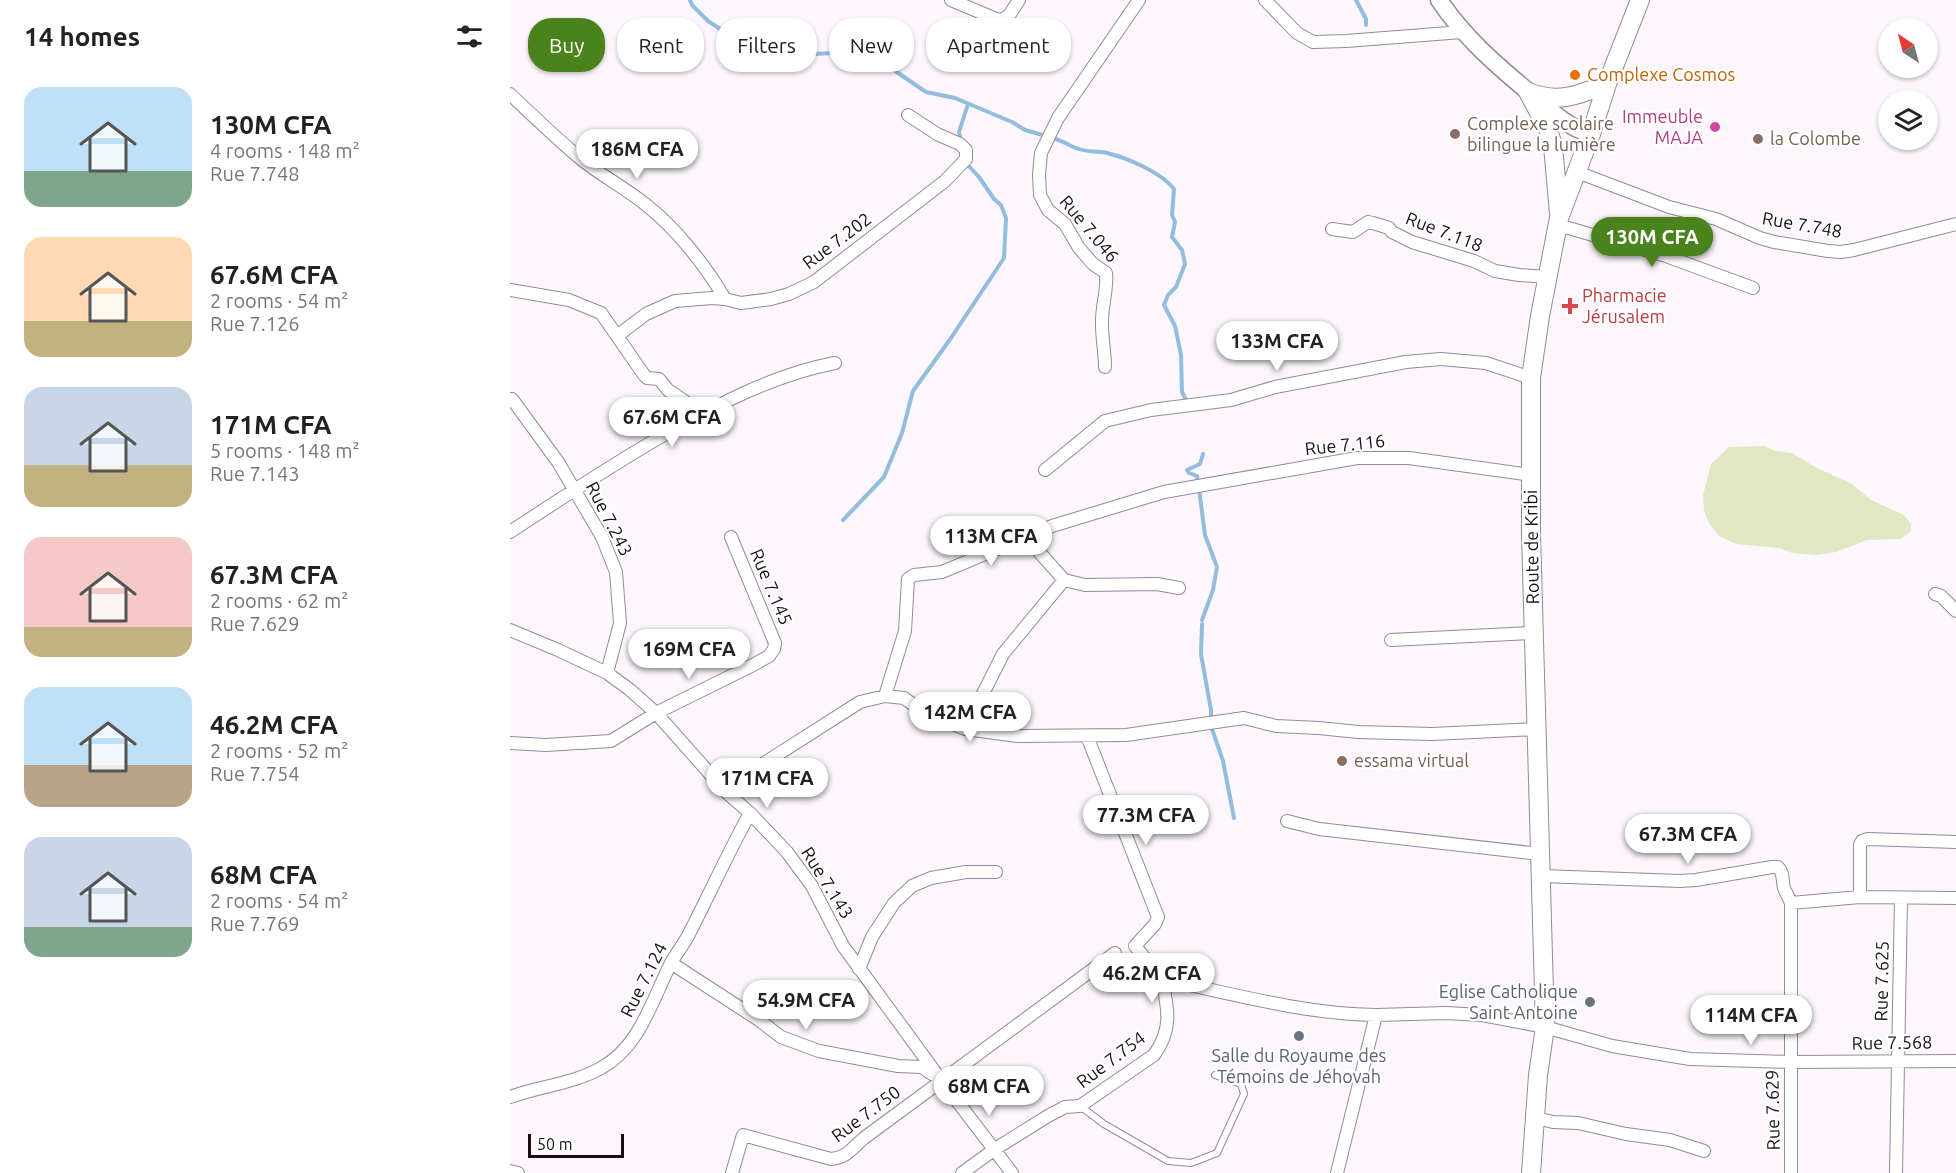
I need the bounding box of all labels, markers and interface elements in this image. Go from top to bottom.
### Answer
chip: Buy [528,18,605,72]
chip: Rent [617,18,704,72]
chip: Filters [716,18,817,72]
chip: New [829,18,914,72]
chip: Apartment [926,18,1071,72]
north arrow [1878,18,1938,78]
map controls [1878,18,1938,150]
icon: filters [453,20,486,53]
text: 14 homes [24,22,140,51]
place label: Complexe Cosmos [1587,64,1736,84]
marker: Complexe Cosmos [1568,68,1582,82]
button: layers [1878,90,1938,150]
place label: Immeuble MAJA [1622,106,1703,147]
text: 130M CFA [210,110,332,139]
icon: home [72,111,144,183]
place label: Complexe scolaire bilingue la lumière [1467,113,1616,154]
marker: Immeuble MAJA [1708,120,1722,134]
marker: Complexe scolaire bilingue la lumière [1448,127,1462,141]
place label: la Colombe [1770,128,1861,148]
pin: 186M CFA [575,129,699,180]
marker: la Colombe [1751,132,1765,146]
text: 186M CFA [590,137,684,160]
text: 4 rooms · 148 m² [210,139,360,162]
text: Rue 7.748 [210,162,300,185]
street label: Rue 7.046 [1056,191,1123,266]
street label: Rue 7.118 [1403,207,1486,255]
street label: Rue 7.748 [1761,207,1844,241]
street label: Rue 7.202 [798,208,875,272]
pin: 130M CFA [1590,217,1714,268]
text: 130M CFA [1605,225,1699,248]
text: 67.6M CFA [210,260,338,289]
icon: home [72,261,144,333]
place label: Pharmacie Jérusalem [1582,285,1667,326]
text: 2 rooms · 54 m² [210,289,348,312]
marker: Pharmacie Jérusalem [1563,299,1577,313]
text: Rue 7.126 [210,312,300,335]
pin: 133M CFA [1215,321,1339,372]
text: 133M CFA [1230,329,1324,352]
pin: 67.6M CFA [603,397,741,448]
text: 67.6M CFA [623,405,721,428]
text: 171M CFA [210,410,332,439]
icon: home [72,411,144,483]
street label: Rue 7.116 [1304,430,1386,458]
text: 5 rooms · 148 m² [210,439,360,462]
text: Rue 7.143 [210,462,300,485]
street label: Rue 7.243 [583,478,637,559]
street label: Route de Kribi [1520,489,1542,605]
pin: 113M CFA [929,516,1053,567]
text: 113M CFA [944,524,1038,547]
street label: Rue 7.145 [747,546,797,628]
text: 67.3M CFA [210,560,338,589]
icon: home [72,561,144,633]
text: 2 rooms · 62 m² [210,589,348,612]
text: Rue 7.629 [210,612,300,635]
pin: 169M CFA [627,629,751,680]
text: 169M CFA [642,637,736,660]
pin: 142M CFA [908,692,1032,743]
text: 142M CFA [923,700,1017,723]
text: 46.2M CFA [210,710,338,739]
icon: home [72,711,144,783]
text: 2 rooms · 52 m² [210,739,348,762]
place label: essama virtual [1354,750,1469,770]
marker: essama virtual [1335,754,1349,768]
pin: 171M CFA [705,758,829,809]
text: Rue 7.754 [210,762,300,785]
text: 171M CFA [720,766,814,789]
pin: 77.3M CFA [1077,795,1215,846]
text: 77.3M CFA [1097,803,1195,826]
pin: 67.3M CFA [1619,814,1757,865]
text: 67.3M CFA [1639,822,1737,845]
street label: Rue 7.143 [798,843,858,922]
text: 68M CFA [210,860,317,889]
icon: home [72,861,144,933]
text: 2 rooms · 54 m² [210,889,348,912]
text: Rue 7.769 [210,912,300,935]
street label: Rue 7.124 [616,939,670,1020]
street label: Rue 7.625 [1870,941,1892,1021]
pin: 46.2M CFA [1083,953,1221,1004]
text: 46.2M CFA [1103,961,1201,984]
pin: 54.9M CFA [737,980,875,1031]
place label: Eglise Catholique Saint Antoine [1439,981,1578,1022]
text: 54.9M CFA [757,988,855,1011]
marker: Eglise Catholique Saint Antoine [1583,995,1597,1009]
pin: 114M CFA [1689,995,1813,1046]
text: 114M CFA [1704,1003,1798,1026]
street label: Rue 7.754 [1072,1027,1149,1091]
marker: Salle du Royaume des Témoins de Jéhovah [1292,1029,1306,1043]
street label: Rue 7.568 [1852,1031,1932,1053]
place label: Salle du Royaume des Témoins de Jéhovah [1212,1045,1387,1086]
pin: 68M CFA [934,1066,1044,1117]
street label: Rue 7.629 [1761,1070,1783,1150]
text: 68M CFA [948,1074,1030,1097]
street label: Rue 7.750 [827,1081,904,1145]
scale bar [528,1131,624,1158]
text: 50 m [537,1135,573,1153]

